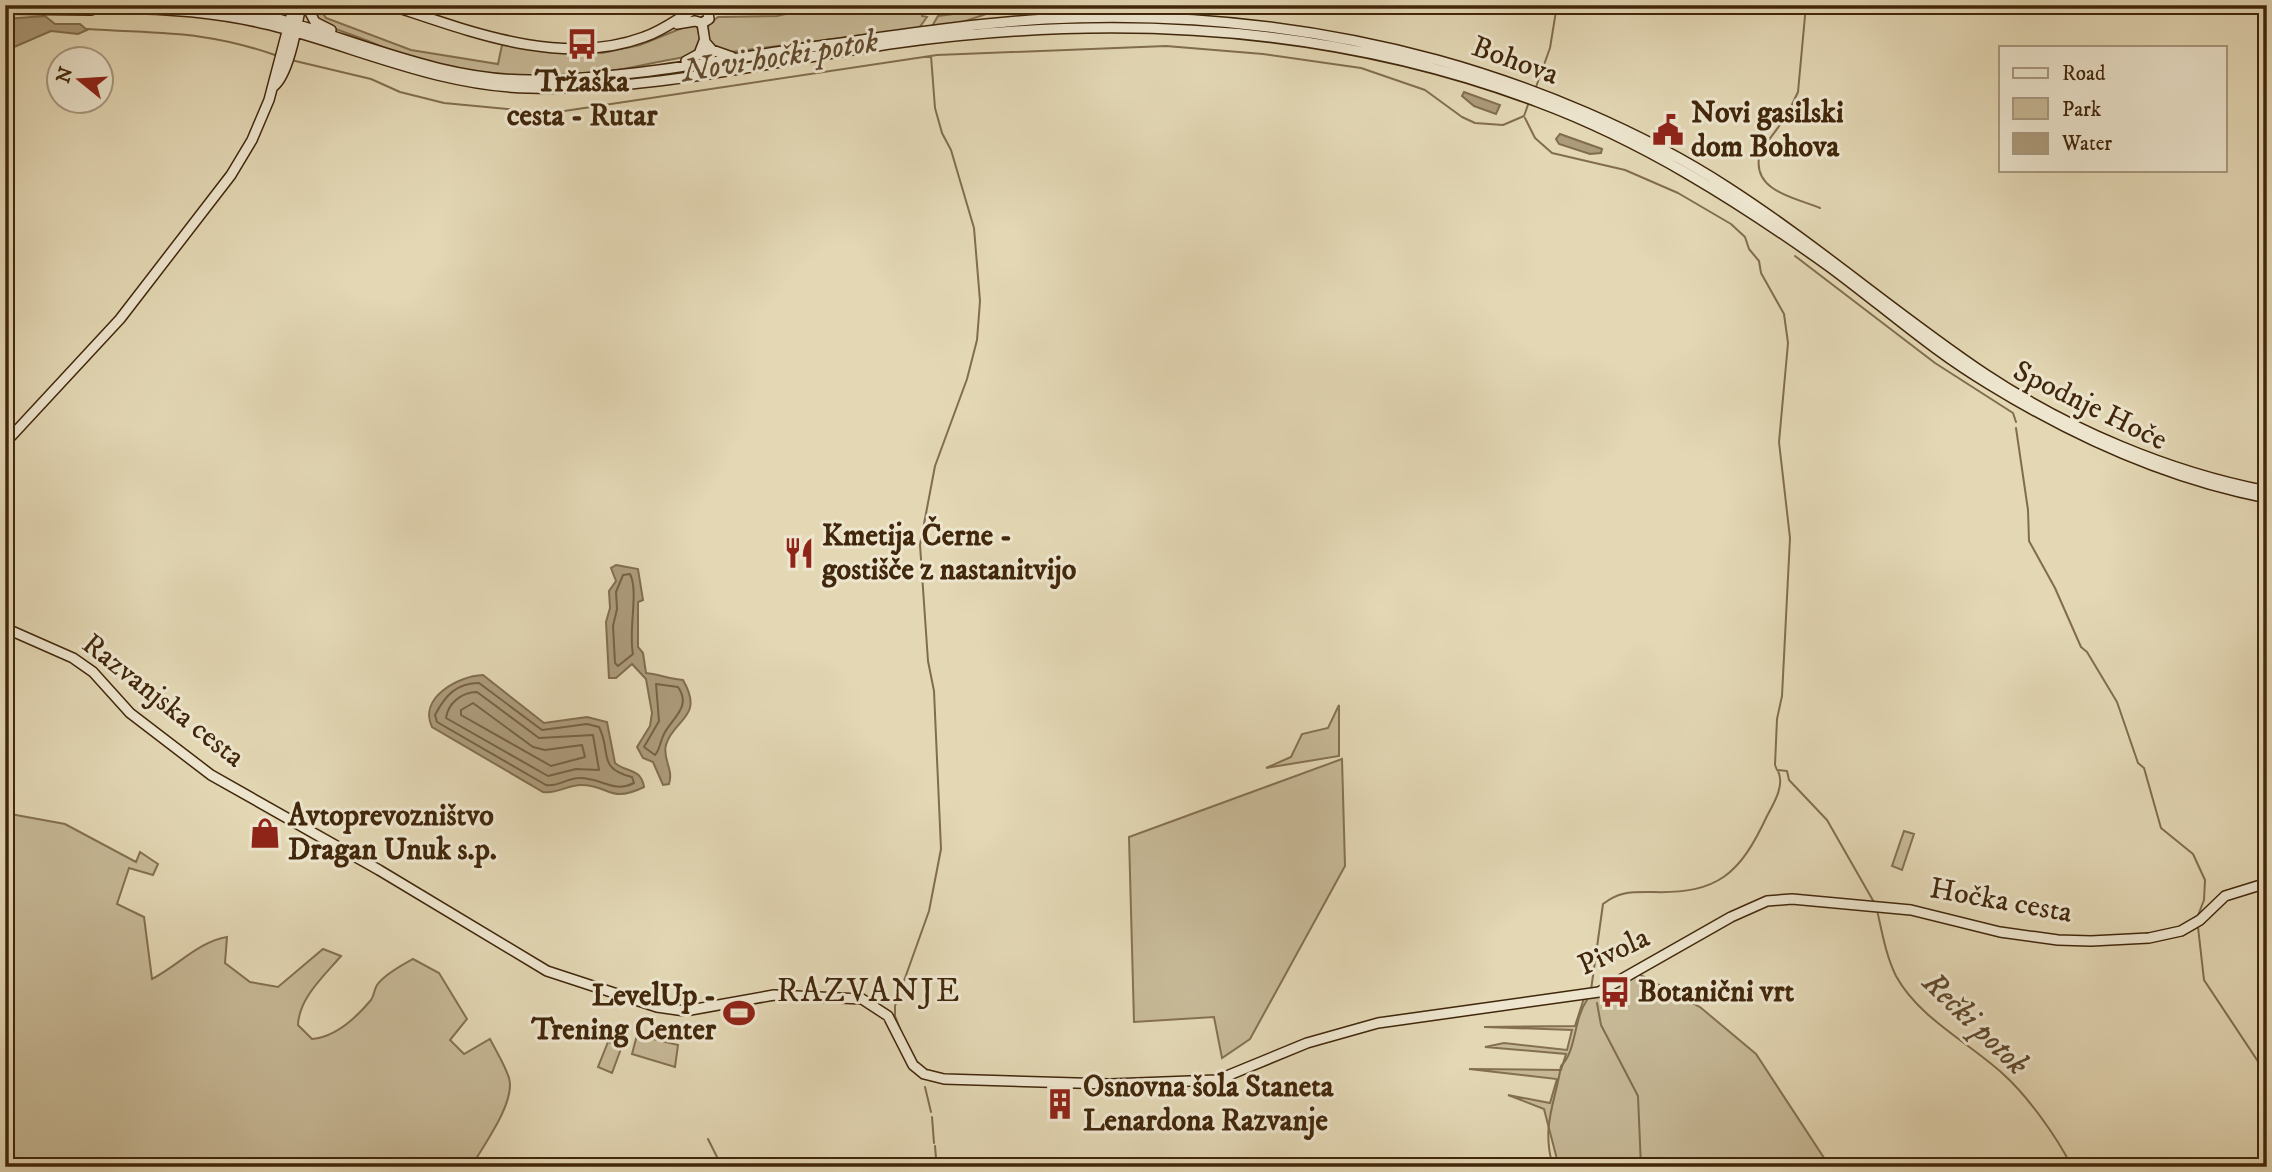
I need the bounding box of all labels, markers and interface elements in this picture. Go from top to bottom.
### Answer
water label: Novi hočki potok [677,22,882,93]
bus stop icon: Tržaška cesta - Rutar [565,27,599,61]
street label: Bohova [1467,28,1564,94]
north arrow [46,46,116,116]
legend [1999,46,2226,172]
text: Road [2062,61,2106,87]
text: N [52,64,79,86]
place label: Tržaška cesta - Rutar [507,64,658,135]
place label: Novi gasilski dom Bohova [1691,95,1844,166]
text: Park [2062,97,2102,123]
public building icon: Novi gasilski dom Bohova [1651,113,1685,147]
text: Water [2061,131,2112,157]
street label: Spodnje Hoče [2007,353,2173,459]
place label: Kmetija Černe - gostišče z nastanitvijo [821,515,1076,589]
restaurant icon: Kmetija Černe - gostišče z nastanitvijo [782,536,816,570]
street label: Razvanjska cesta [74,626,252,776]
place label: Avtoprevozništvo Dragan Unuk s.p. [287,798,497,869]
shop icon: Avtoprevozništvo Dragan Unuk s.p. [248,816,282,850]
street label: Hočka cesta [1927,870,2075,932]
street label: Pivola [1572,919,1656,984]
water label: Rečki potok [1913,963,2037,1085]
district label: RAZVANJE [777,971,961,1012]
place label: Botanični vrt [1638,974,1794,1011]
bus stop icon: Botanični vrt [1598,975,1632,1009]
place label: LevelUp - Trening Center [531,978,717,1049]
sports icon: LevelUp - Trening Center [722,996,756,1030]
place label: Osnovna šola Staneta Lenardona Razvanje [1083,1069,1335,1140]
building icon: Osnovna šola Staneta Lenardona Razvanje [1043,1087,1077,1121]

